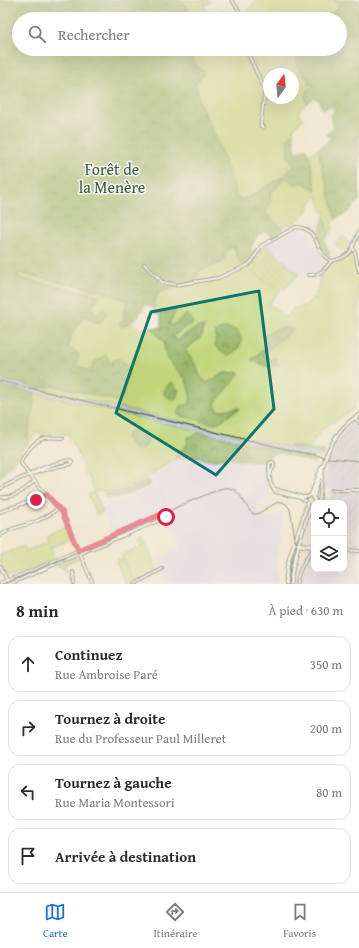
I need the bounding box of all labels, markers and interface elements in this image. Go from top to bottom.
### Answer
search box [12,12,347,56]
icon: search [26,23,48,45]
text: Rechercher [58,24,130,45]
north arrow [263,68,299,104]
park label: Forêt de la Menère [79,157,145,199]
route end [27,491,45,509]
map controls [311,500,347,572]
button: locate [311,500,347,536]
route start [157,508,175,526]
button: layers [311,536,347,572]
text: 8 min [16,598,58,623]
text: À pied · 630 m [268,601,343,620]
text: Continuez [55,644,123,665]
icon: ahead [17,653,39,675]
text: 350 m [310,655,342,674]
text: Rue Ambroise Paré [55,665,158,684]
text: Tournez à droite [55,708,165,729]
icon: right [17,717,39,739]
text: 200 m [310,719,342,738]
text: Rue du Professeur Paul Milleret [55,729,226,748]
text: Tournez à gauche [55,772,172,793]
icon: left [17,781,39,803]
text: 80 m [316,783,342,802]
text: Rue Maria Montessori [55,793,175,812]
icon: arrive [17,845,39,867]
text: Arrivée à destination [55,846,196,867]
tab: Carte [43,901,68,941]
tab: Itinéraire [153,901,197,941]
tab: Favoris [283,901,316,941]

